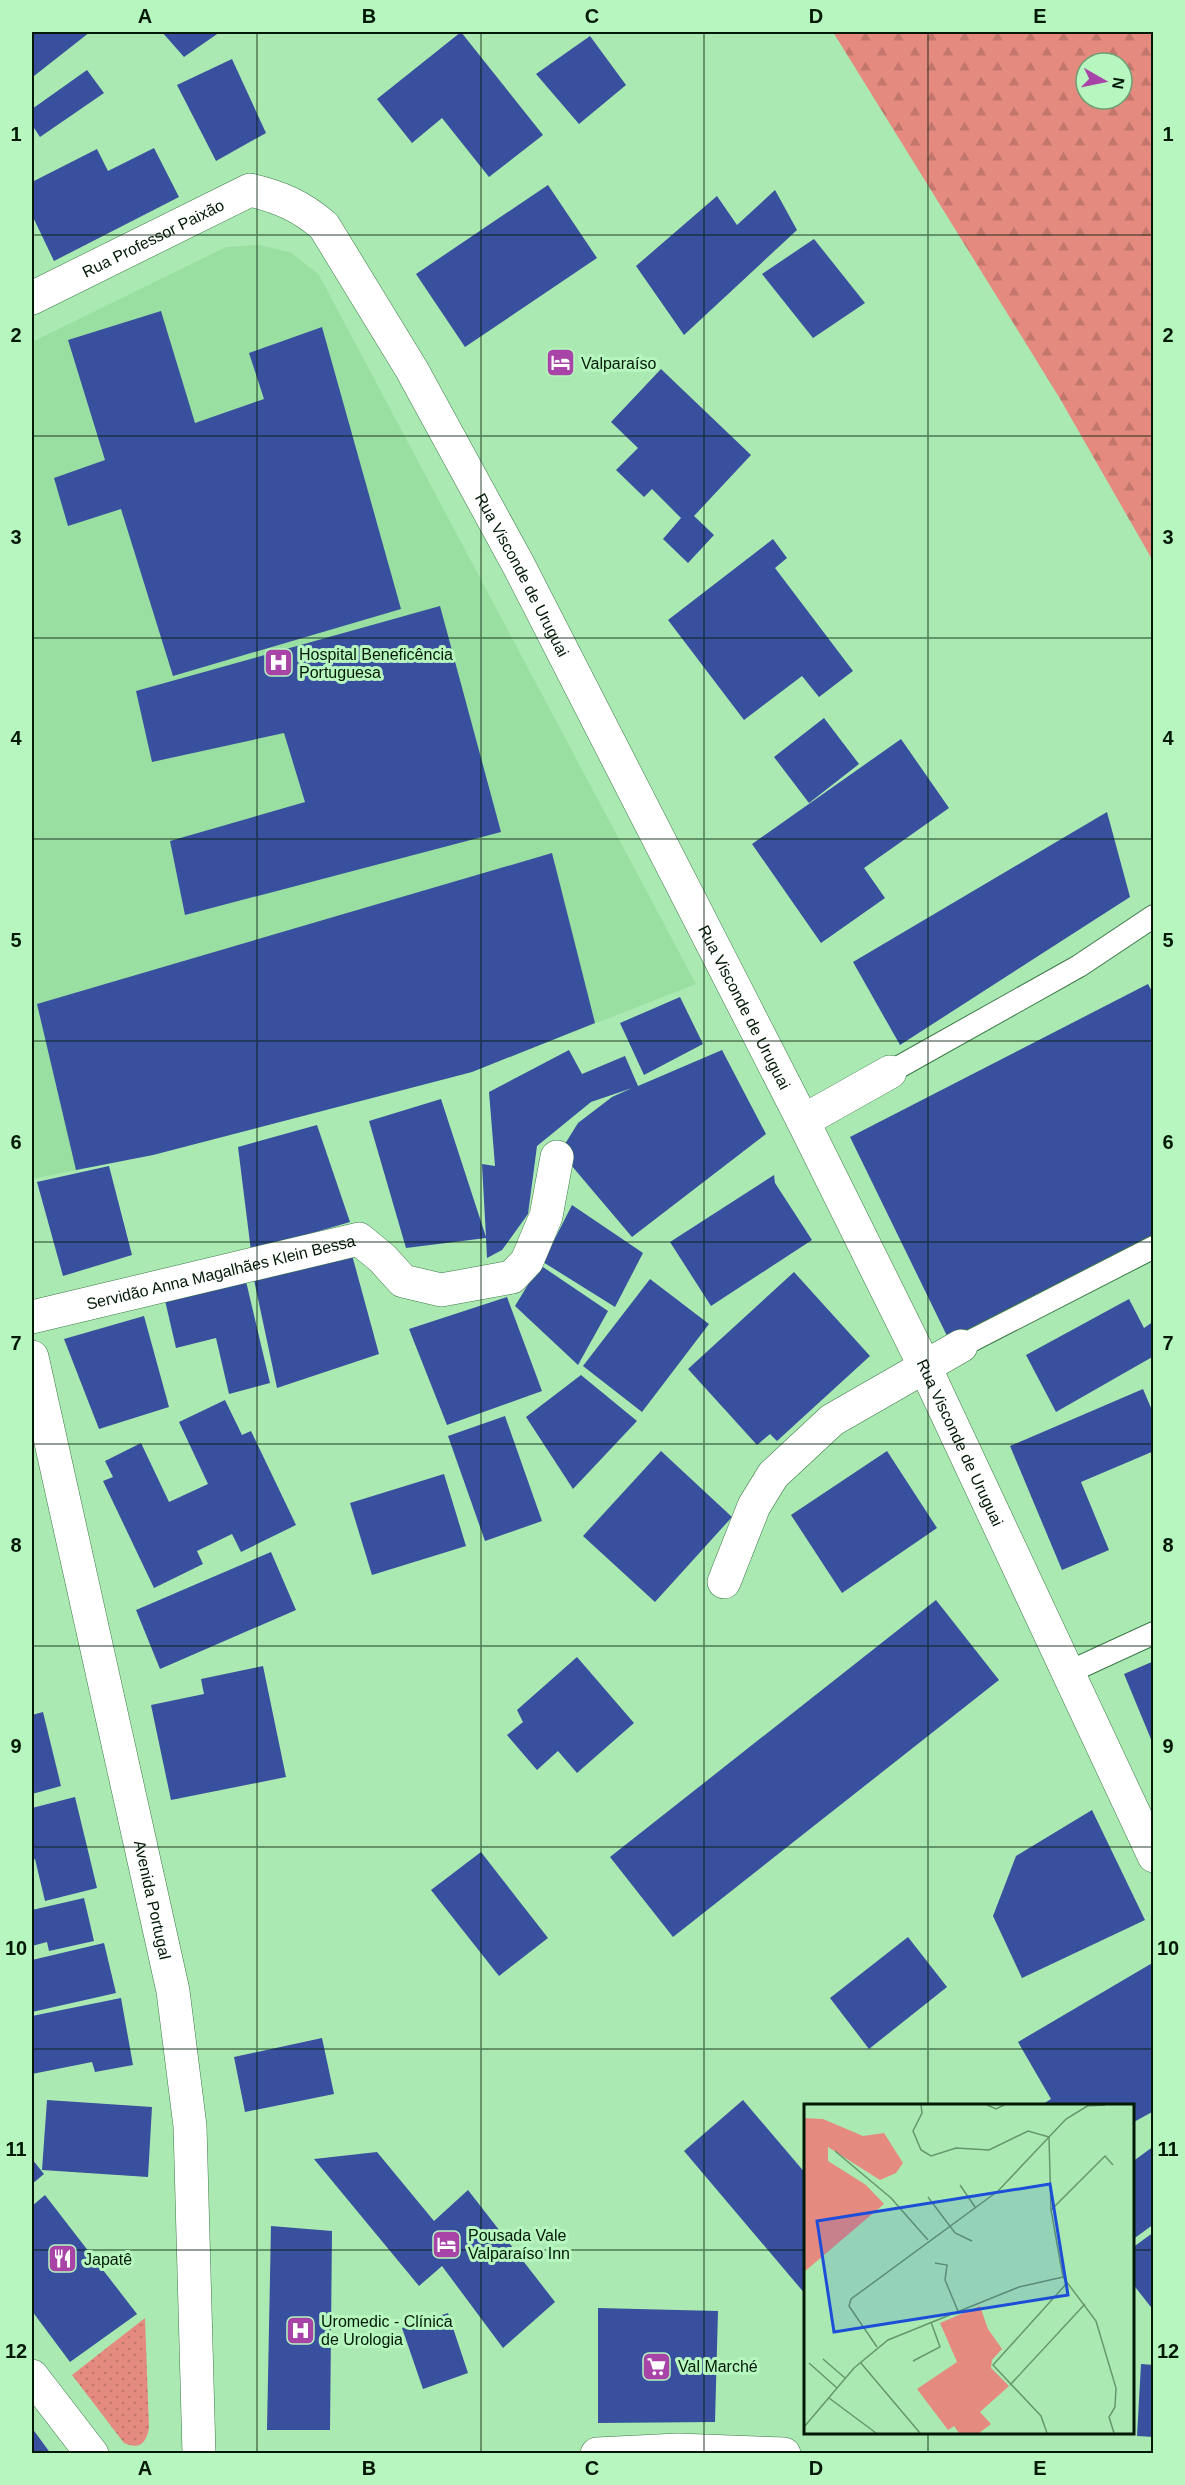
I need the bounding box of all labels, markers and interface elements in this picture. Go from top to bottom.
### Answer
text: A [138,5,152,27]
text: B [362,5,376,27]
text: C [585,5,599,27]
text: D [809,5,823,27]
text: E [1033,5,1047,27]
north arrow [1074,51,1134,111]
text: N [1109,76,1128,90]
text: 1 [10,123,22,145]
text: 1 [1162,123,1174,145]
street label: Rua Professor Paixão [80,196,227,281]
text: 2 [10,324,22,346]
text: 2 [1162,324,1174,346]
hotel icon: Valparaíso [544,347,576,379]
place label: Valparaíso [581,355,656,372]
street label: Rua Visconde de Uruguai [472,490,572,660]
text: 3 [10,526,22,548]
text: 3 [1162,526,1174,548]
place label: Hospital Beneficência Portuguesa [299,646,453,681]
hospital icon: Hospital Beneficência Portuguesa [262,647,294,679]
text: 4 [10,727,22,749]
text: 4 [1162,727,1174,749]
street label: Rua Visconde de Uruguai [695,922,793,1092]
text: 5 [10,929,22,951]
text: 5 [1162,929,1174,951]
text: 6 [10,1131,22,1153]
text: 6 [1162,1131,1174,1153]
street label: Servidão Anna Magalhães Klein Bessa [85,1232,357,1313]
text: 7 [10,1332,22,1354]
text: 7 [1162,1332,1174,1354]
street label: Rua Visconde de Uruguai [914,1357,1006,1529]
text: 8 [10,1534,22,1556]
text: 8 [1162,1534,1174,1556]
text: 9 [10,1735,22,1757]
text: 9 [1162,1735,1174,1757]
street label: Avenida Portugal [131,1839,174,1961]
text: 10 [5,1937,27,1959]
text: 10 [1157,1937,1179,1959]
inset map [804,2104,1134,2434]
text: 11 [5,2138,27,2160]
text: 11 [1157,2138,1179,2160]
place label: Pousada Vale Valparaíso Inn [468,2227,570,2262]
hotel icon: Pousada Vale Valparaíso Inn [431,2228,463,2260]
restaurant icon: Japatê [47,2243,79,2275]
place label: Japatê [84,2251,132,2268]
place label: Uromedic - Clínica de Urologia [321,2313,453,2348]
hospital icon: Uromedic - Clínica de Urologia [284,2314,316,2346]
text: 12 [5,2340,27,2362]
text: 12 [1157,2340,1179,2362]
supermarket icon: Val Marché [641,2350,673,2382]
place label: Val Marché [678,2358,758,2375]
text: A [138,2457,152,2479]
text: B [362,2457,376,2479]
text: C [585,2457,599,2479]
text: D [809,2457,823,2479]
text: E [1033,2457,1047,2479]

